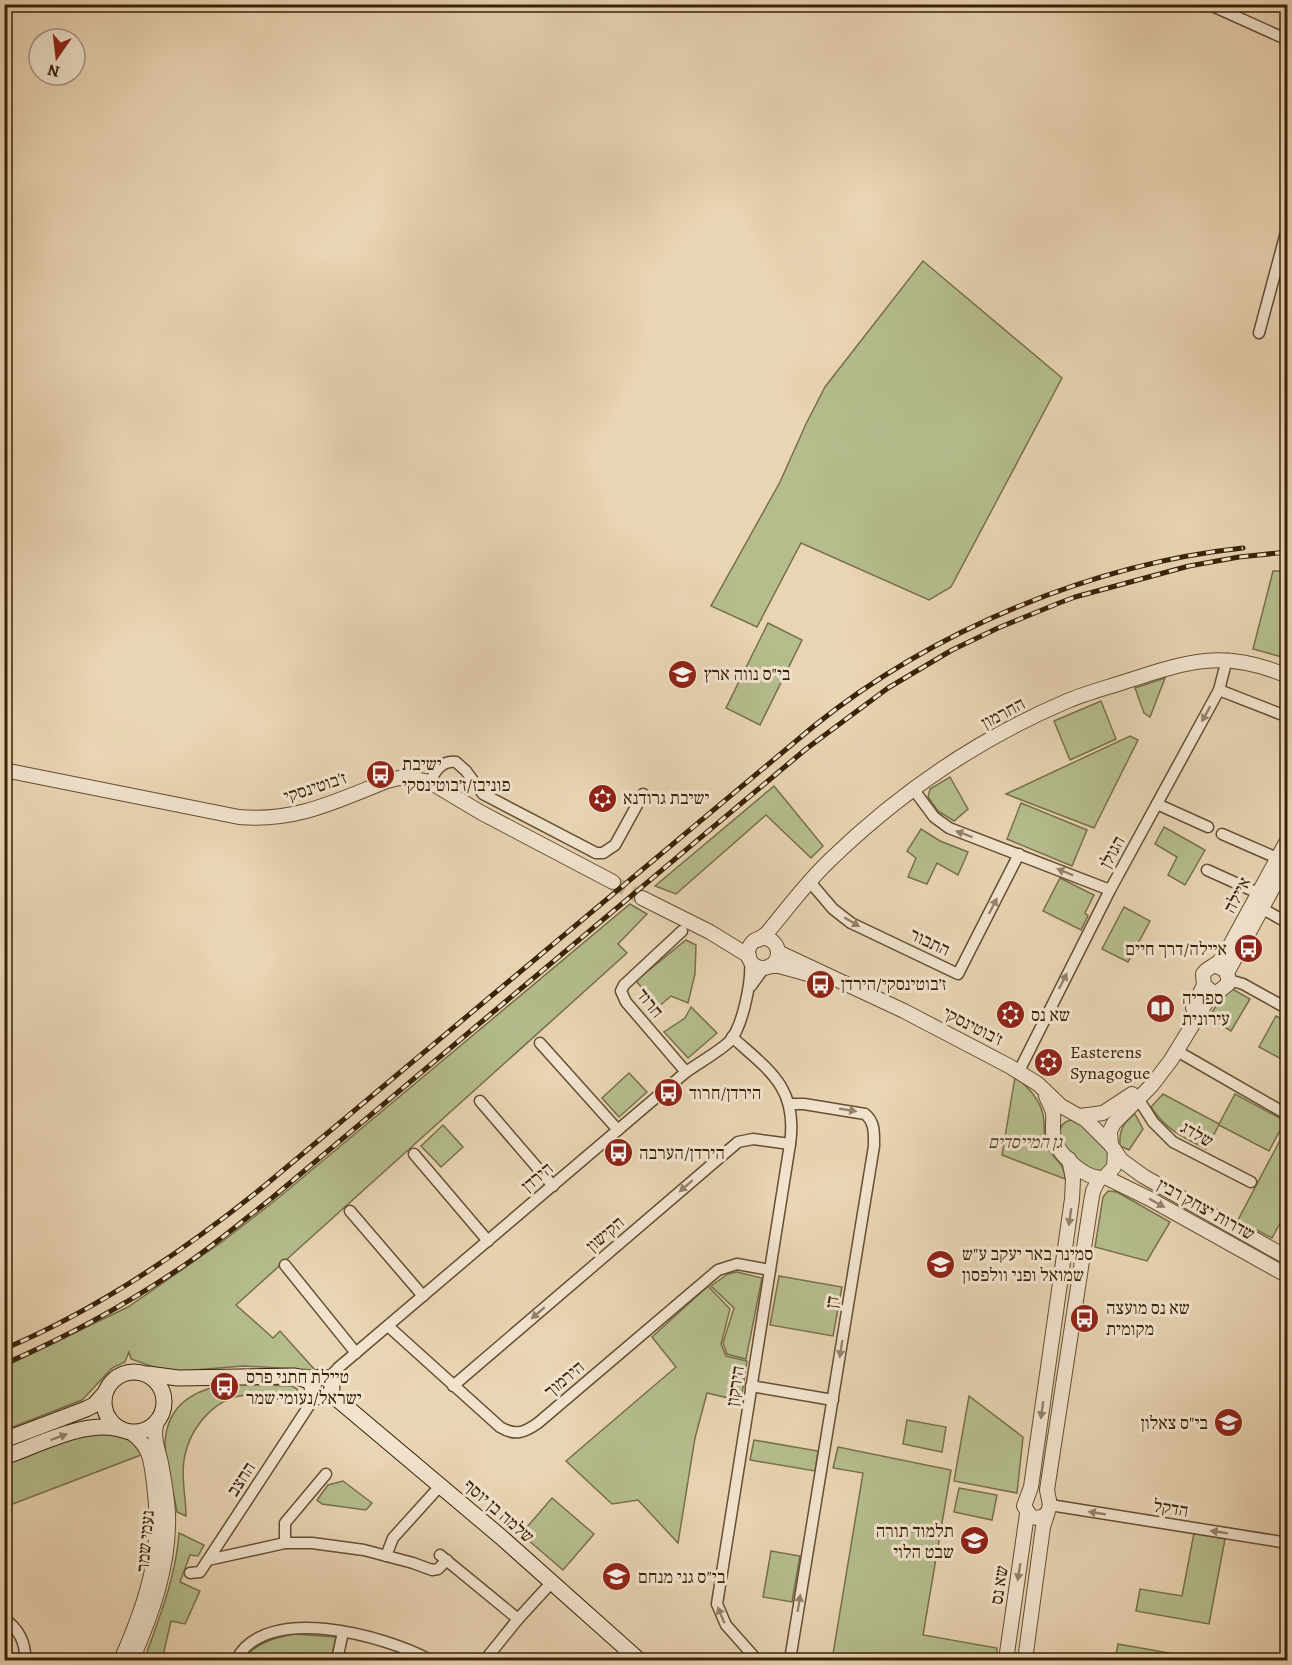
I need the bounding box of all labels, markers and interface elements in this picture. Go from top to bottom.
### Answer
north arrow [27,27,87,87]
text: N [45,58,62,83]
school or university icon: בי"ס נווה ארץ [667,658,699,690]
place label: בי"ס נווה ארץ [704,662,791,686]
street label: החרמון [977,691,1029,735]
one-way arrow [1201,705,1211,722]
place label: ישיבת פוניבז/ז׳בוטינסקי [402,752,511,797]
bus stop icon: ישיבת פוניבז/ז׳בוטינסקי [365,758,397,790]
street label: ז'בוטינסקי [281,766,349,808]
synagogue icon: ישיבת גרודנא [586,782,618,814]
place label: ישיבת גרודנא [623,786,710,810]
one-way arrow [955,829,973,839]
street label: הגולן [1093,832,1131,872]
one-way arrow [1055,867,1073,877]
street label: איילה [1218,873,1256,917]
one-way arrow [988,897,998,914]
one-way arrow [844,917,860,928]
street label: התבור [906,922,954,962]
bus stop icon: איילה/דרך חיים [1232,933,1264,965]
place label: איילה/דרך חיים [1125,937,1227,961]
bus stop icon: ז׳בוטינסקי/הירדן [804,968,836,1000]
place label: ז׳בוטינסקי/הירדן [841,972,946,996]
one-way arrow [1059,973,1068,990]
street label: חרוד [631,983,669,1023]
place label: ספריה עירונית [1182,986,1230,1031]
library icon: ספריה עירונית [1145,992,1177,1024]
synagogue icon: שא נס [994,999,1026,1031]
street label: ז'בוטינסקי [939,1001,1007,1051]
place label: שא נס [1031,1003,1070,1027]
place label: Easterens Synagogue [1070,1040,1150,1085]
synagogue icon: Easterens Synagogue [1033,1046,1065,1078]
bus stop icon: הירדן/חרוד [652,1077,684,1109]
place label: הירדן/חרוד [689,1081,761,1105]
one-way arrow [839,1106,858,1115]
street label: שלדג [1176,1115,1218,1153]
park label: גן המייסדים [988,1130,1063,1154]
bus stop icon: הירדן/הערבה [602,1137,634,1169]
place label: הירדן/הערבה [639,1141,725,1165]
street label: הירדן [516,1157,558,1197]
street label: שדרות יצחק רבין [1153,1172,1259,1246]
one-way arrow [678,1180,694,1193]
one-way arrow [1149,1198,1166,1208]
one-way arrow [1065,1208,1074,1227]
street label: הקישון [581,1211,629,1257]
place label: סמינר באר יעקב ע"ש שמואל ופני וולפסון [962,1242,1093,1287]
school or university icon: סמינר באר יעקב ע"ש שמואל ופני וולפסון [925,1248,957,1280]
street label: דן [819,1294,845,1310]
place label: שא נס מועצה מקומית [1106,1296,1190,1341]
bus stop icon: שא נס מועצה מקומית [1069,1302,1101,1334]
one-way arrow [531,1306,546,1319]
one-way arrow [837,1340,846,1359]
street label: הירמוך [539,1355,589,1403]
street label: הירקון [720,1364,750,1408]
place label: טיילת חתני פרס ישראל/נעומי שמר [246,1365,362,1410]
bus stop icon: טיילת חתני פרס ישראל/נעומי שמר [209,1371,241,1403]
one-way arrow [1038,1401,1047,1420]
school or university icon: בי"ס צאלון [1213,1407,1245,1439]
place label: בי"ס צאלון [1141,1411,1208,1435]
one-way arrow [51,1432,69,1442]
street label: החצב [221,1457,261,1501]
street label: שלמה בן יוסף [459,1474,539,1548]
street label: הדקל [1152,1493,1190,1523]
one-way arrow [1088,1508,1107,1517]
street label: נעמי שמר [130,1509,160,1573]
place label: תלמוד תורה שבט הלוי [876,1519,954,1564]
school or university icon: תלמוד תורה שבט הלוי [959,1525,991,1557]
one-way arrow [1209,1528,1228,1537]
school or university icon: בי"ס גני מנחם [601,1561,633,1593]
one-way arrow [1015,1563,1024,1582]
street label: שא נס [984,1564,1014,1606]
place label: בי"ס גני מנחם [638,1565,726,1589]
one-way arrow [795,1593,804,1612]
one-way arrow [716,1605,726,1623]

